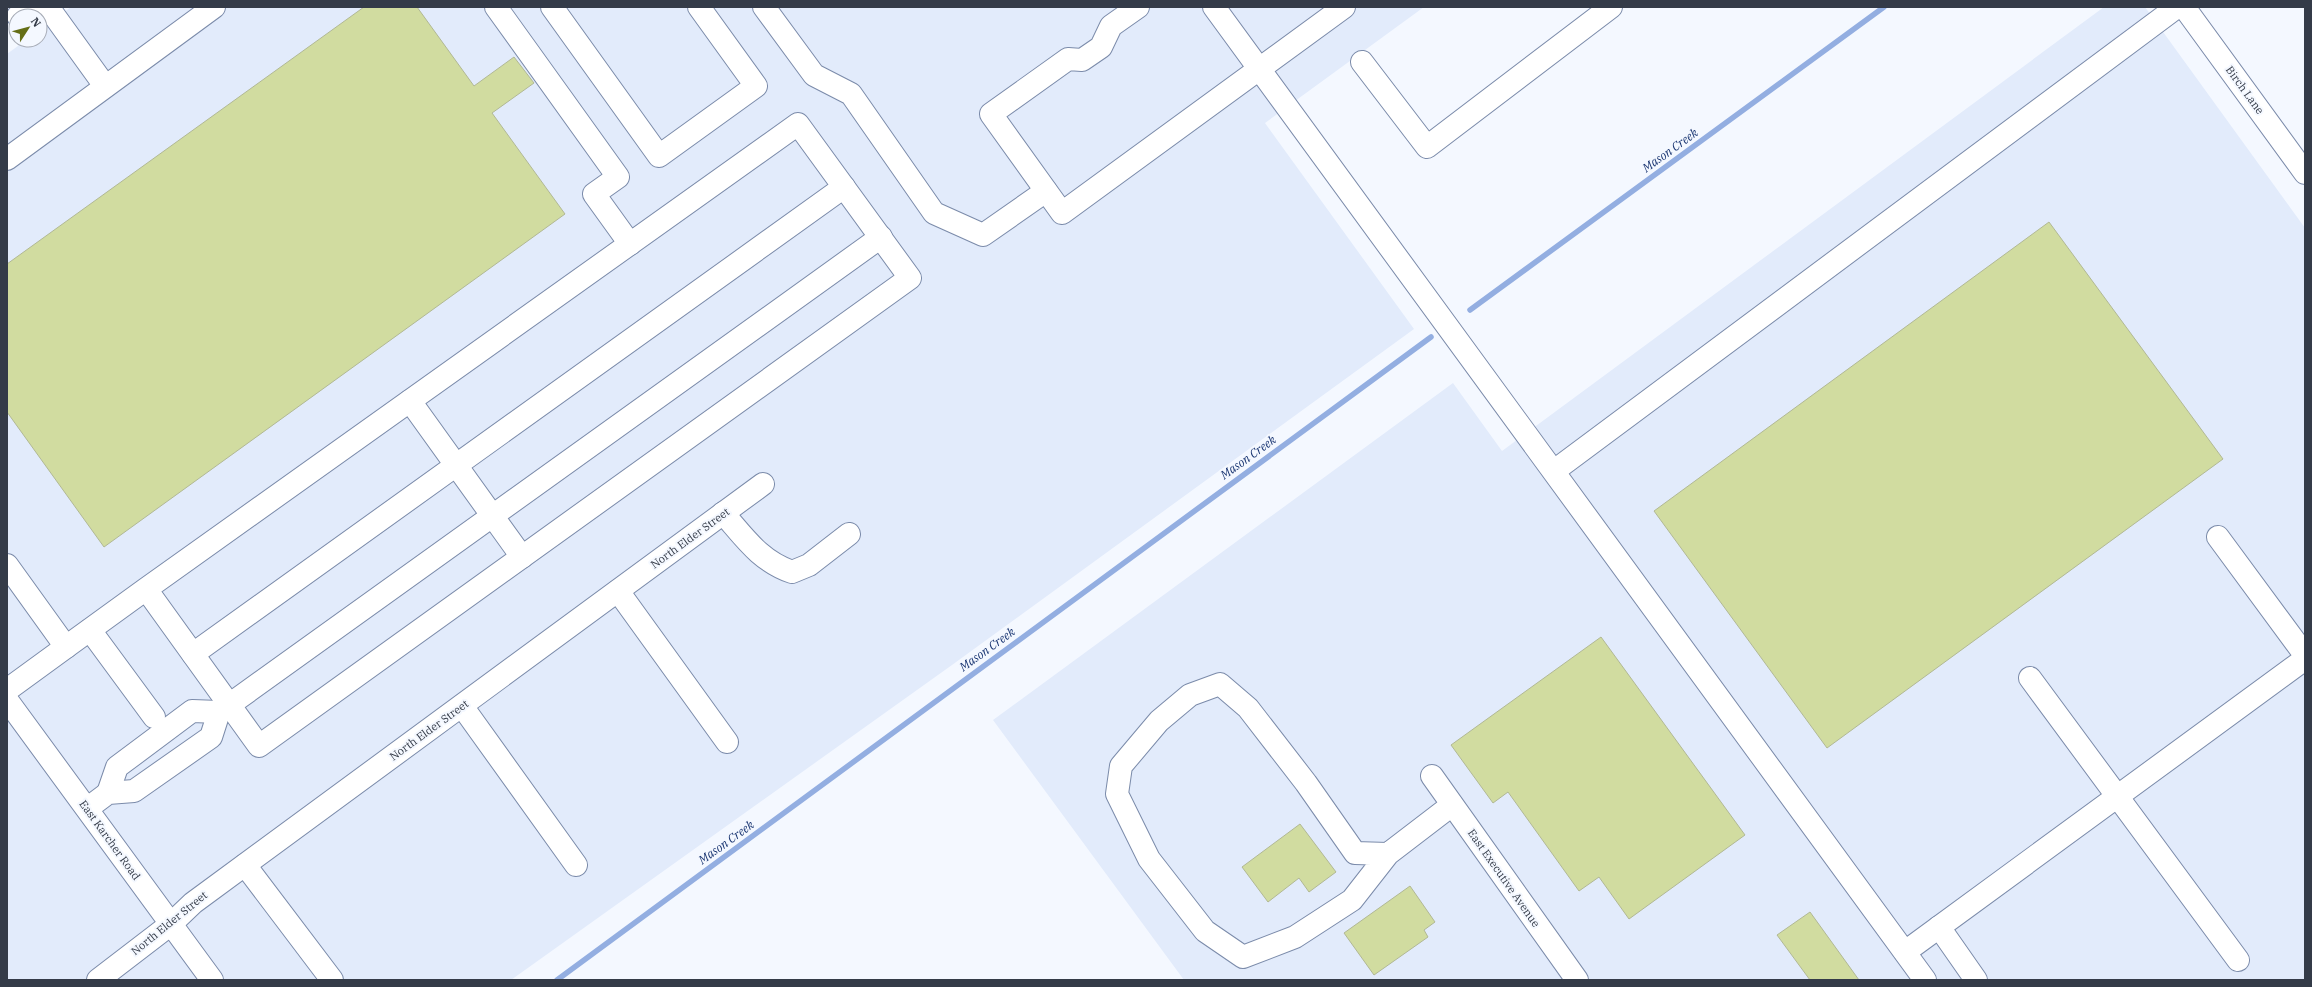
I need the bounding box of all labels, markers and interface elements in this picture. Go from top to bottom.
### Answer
north arrow [8,8,48,48]
text: N [28,14,44,30]
street label: Birch Lane [2223,63,2267,117]
water label: Mason Creek [1638,124,1701,176]
water label: Mason Creek [1216,431,1279,483]
street label: North Elder Street [648,505,732,571]
water label: Mason Creek [955,623,1018,675]
street label: North Elder Street [387,697,471,763]
street label: East Karcher Road [76,797,144,883]
water label: Mason Creek [694,816,757,868]
street label: East Executive Avenue [1465,826,1543,930]
street label: North Elder Street [128,888,210,958]

